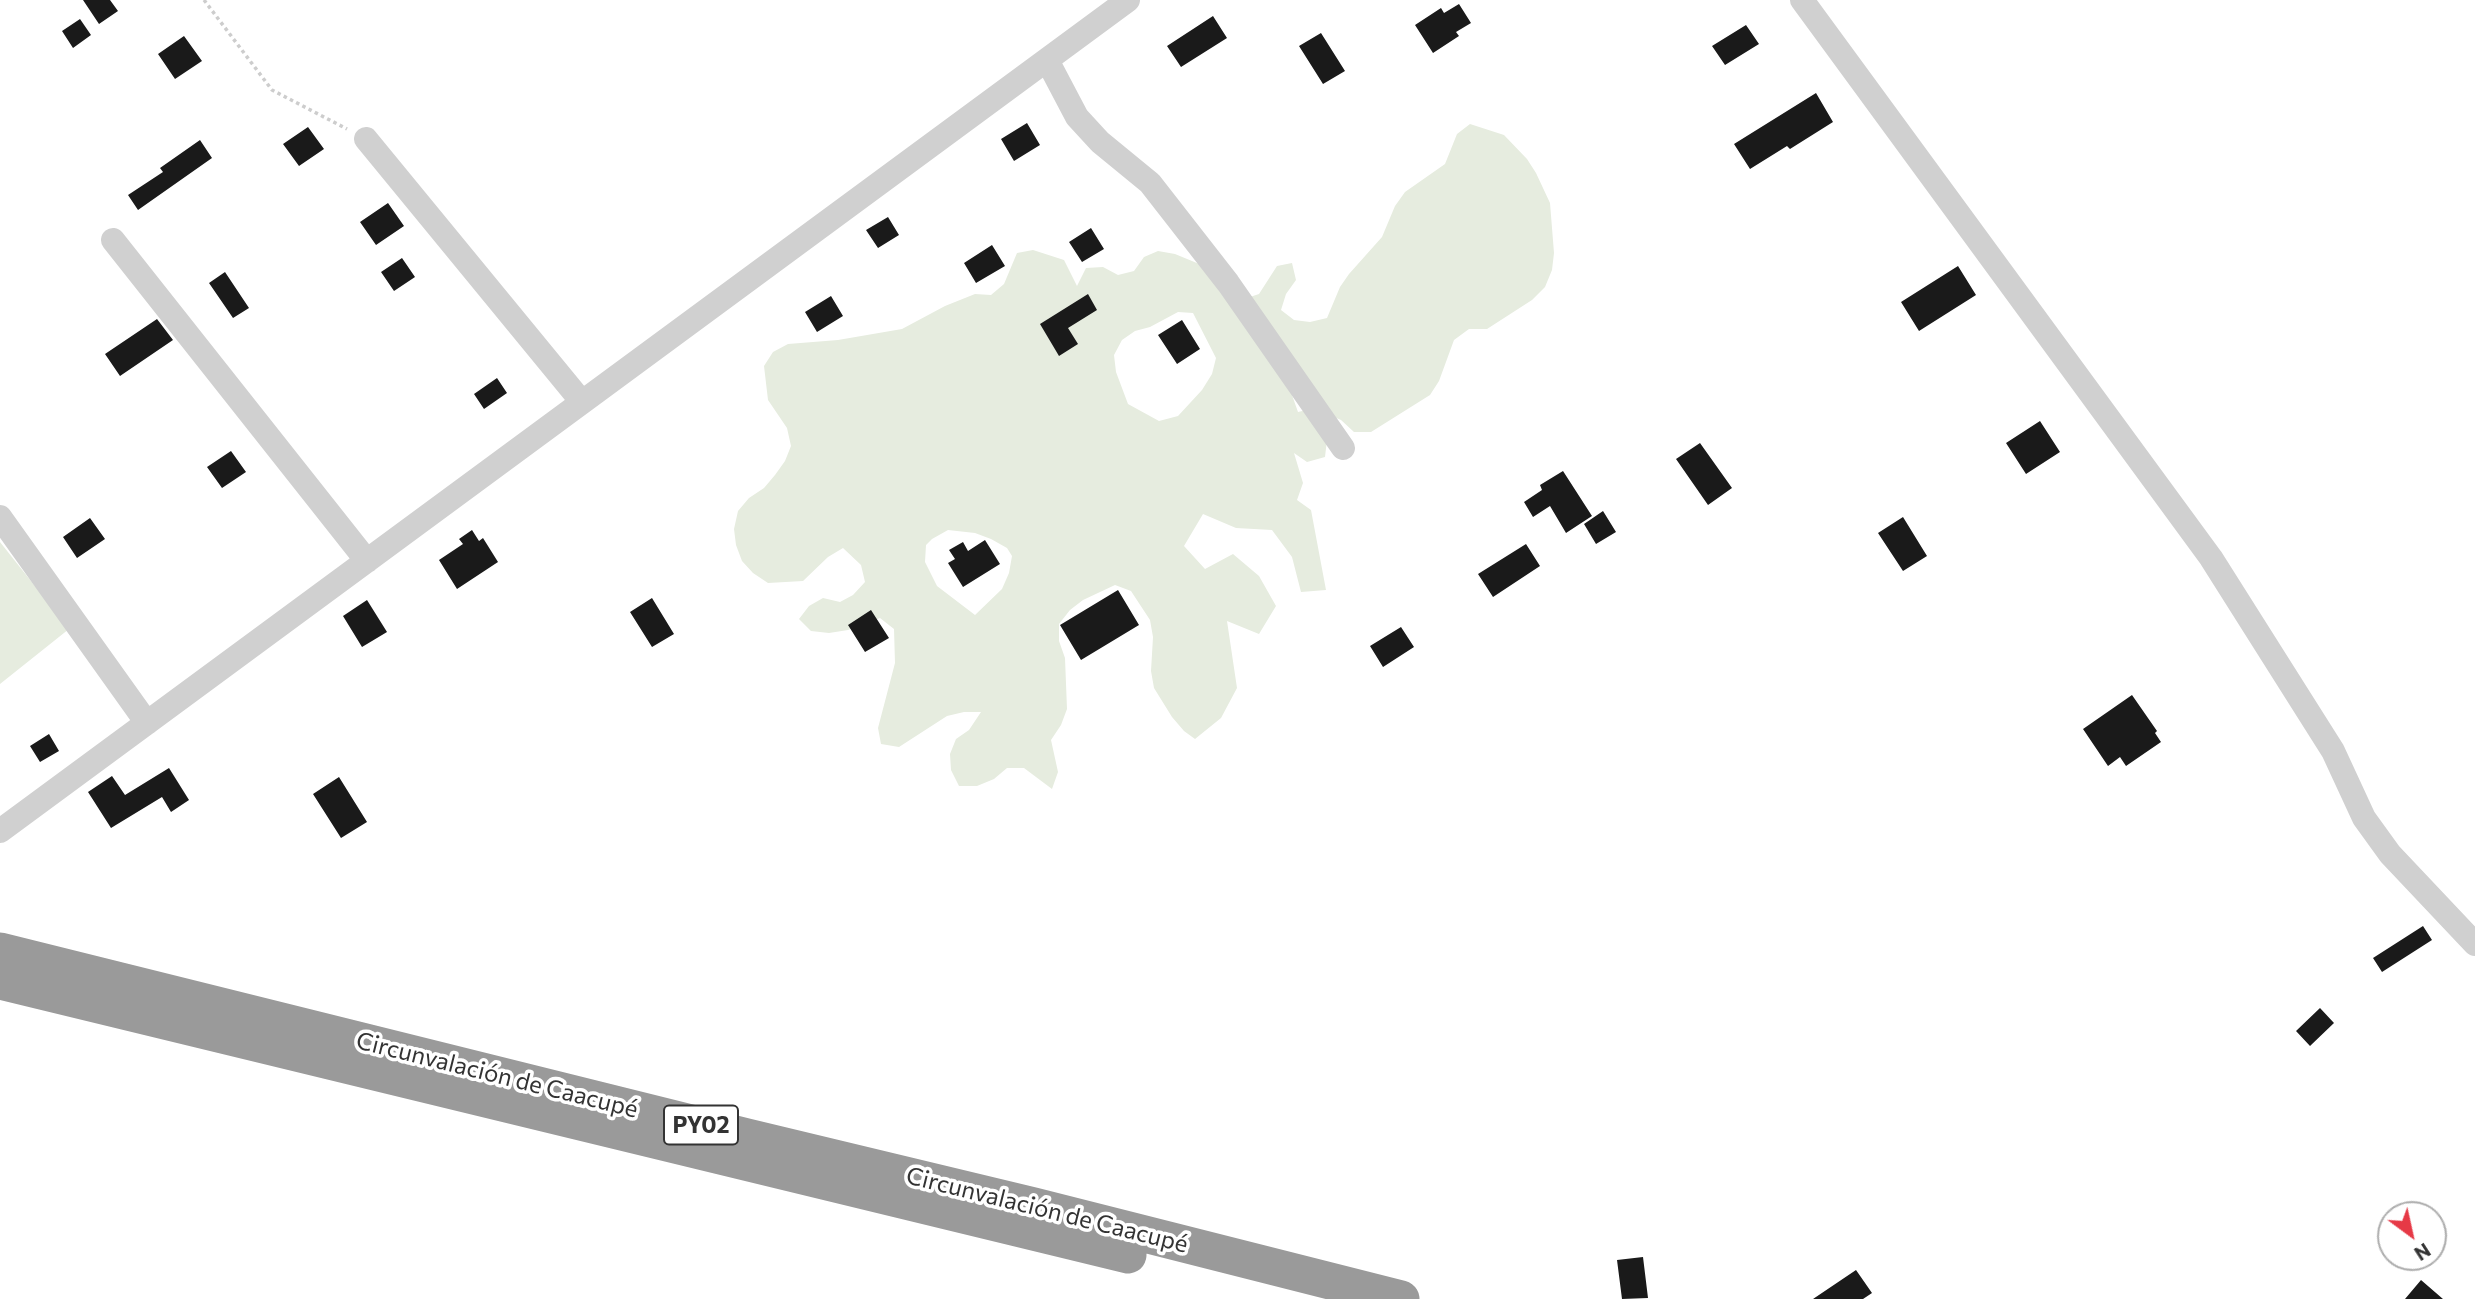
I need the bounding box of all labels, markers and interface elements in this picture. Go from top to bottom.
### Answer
street label: Circunvalación de Caacupé [353,1026,641,1124]
road number: PY02 [664,1106,738,1144]
street label: Circunvalación de Caacupé [903,1161,1191,1259]
north arrow [2377,1201,2447,1271]
text: N [2410,1239,2435,1266]

